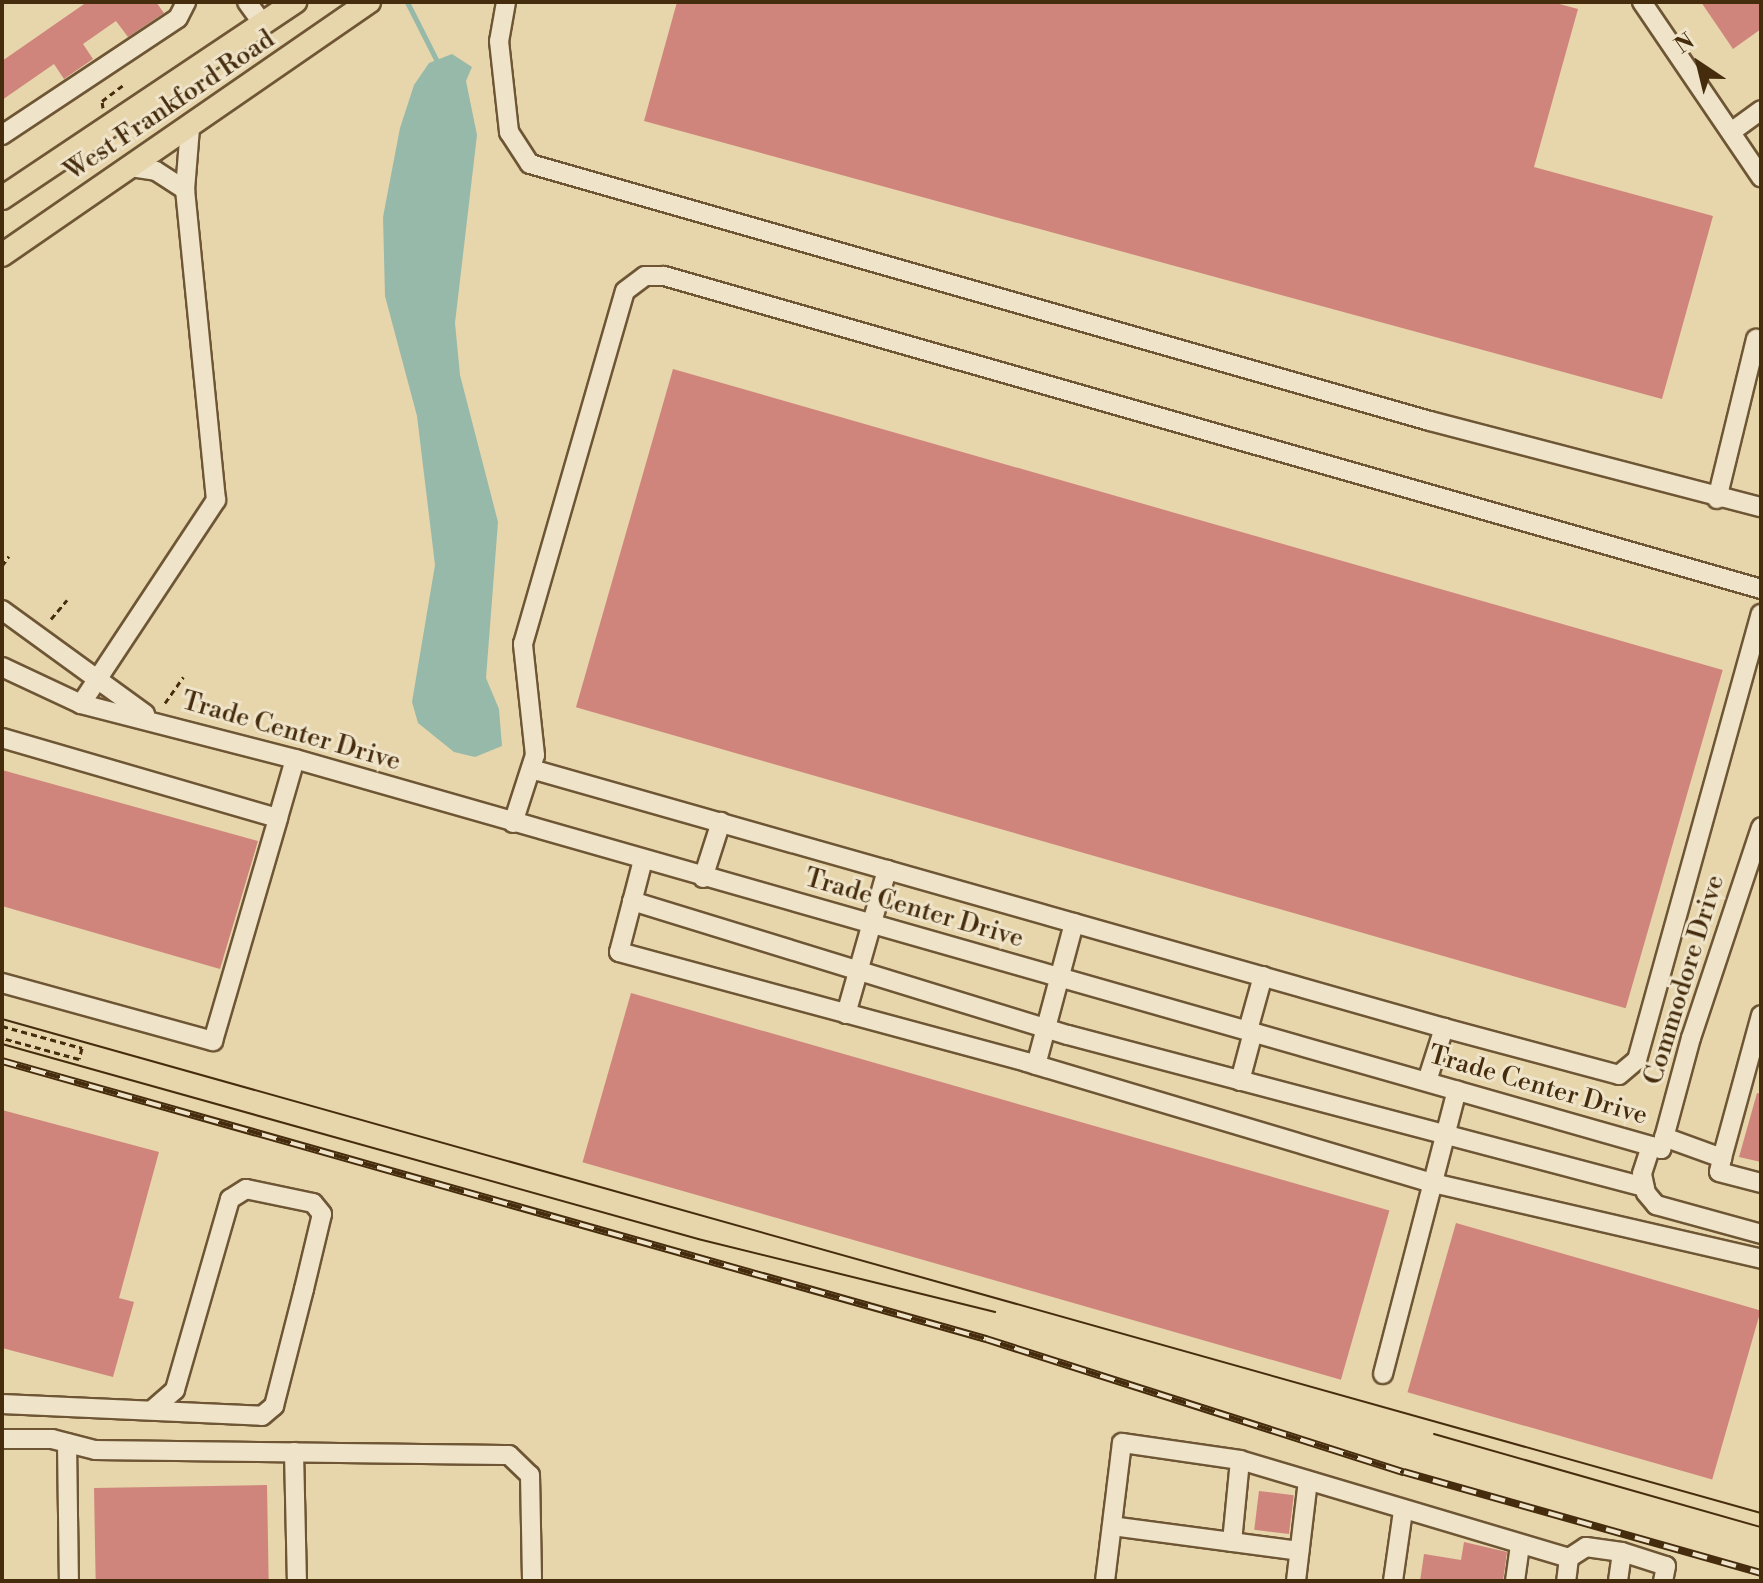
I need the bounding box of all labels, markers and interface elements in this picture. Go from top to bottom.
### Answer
street label: West Frankford Road [59,24,281,188]
north arrow [1659,24,1739,104]
text: N [1670,28,1700,60]
street label: Trade Center Drive [178,686,404,778]
street label: Trade Center Drive [801,863,1027,955]
street label: Commodore Drive [1638,871,1732,1089]
street label: Trade Center Drive [1425,1040,1651,1132]

